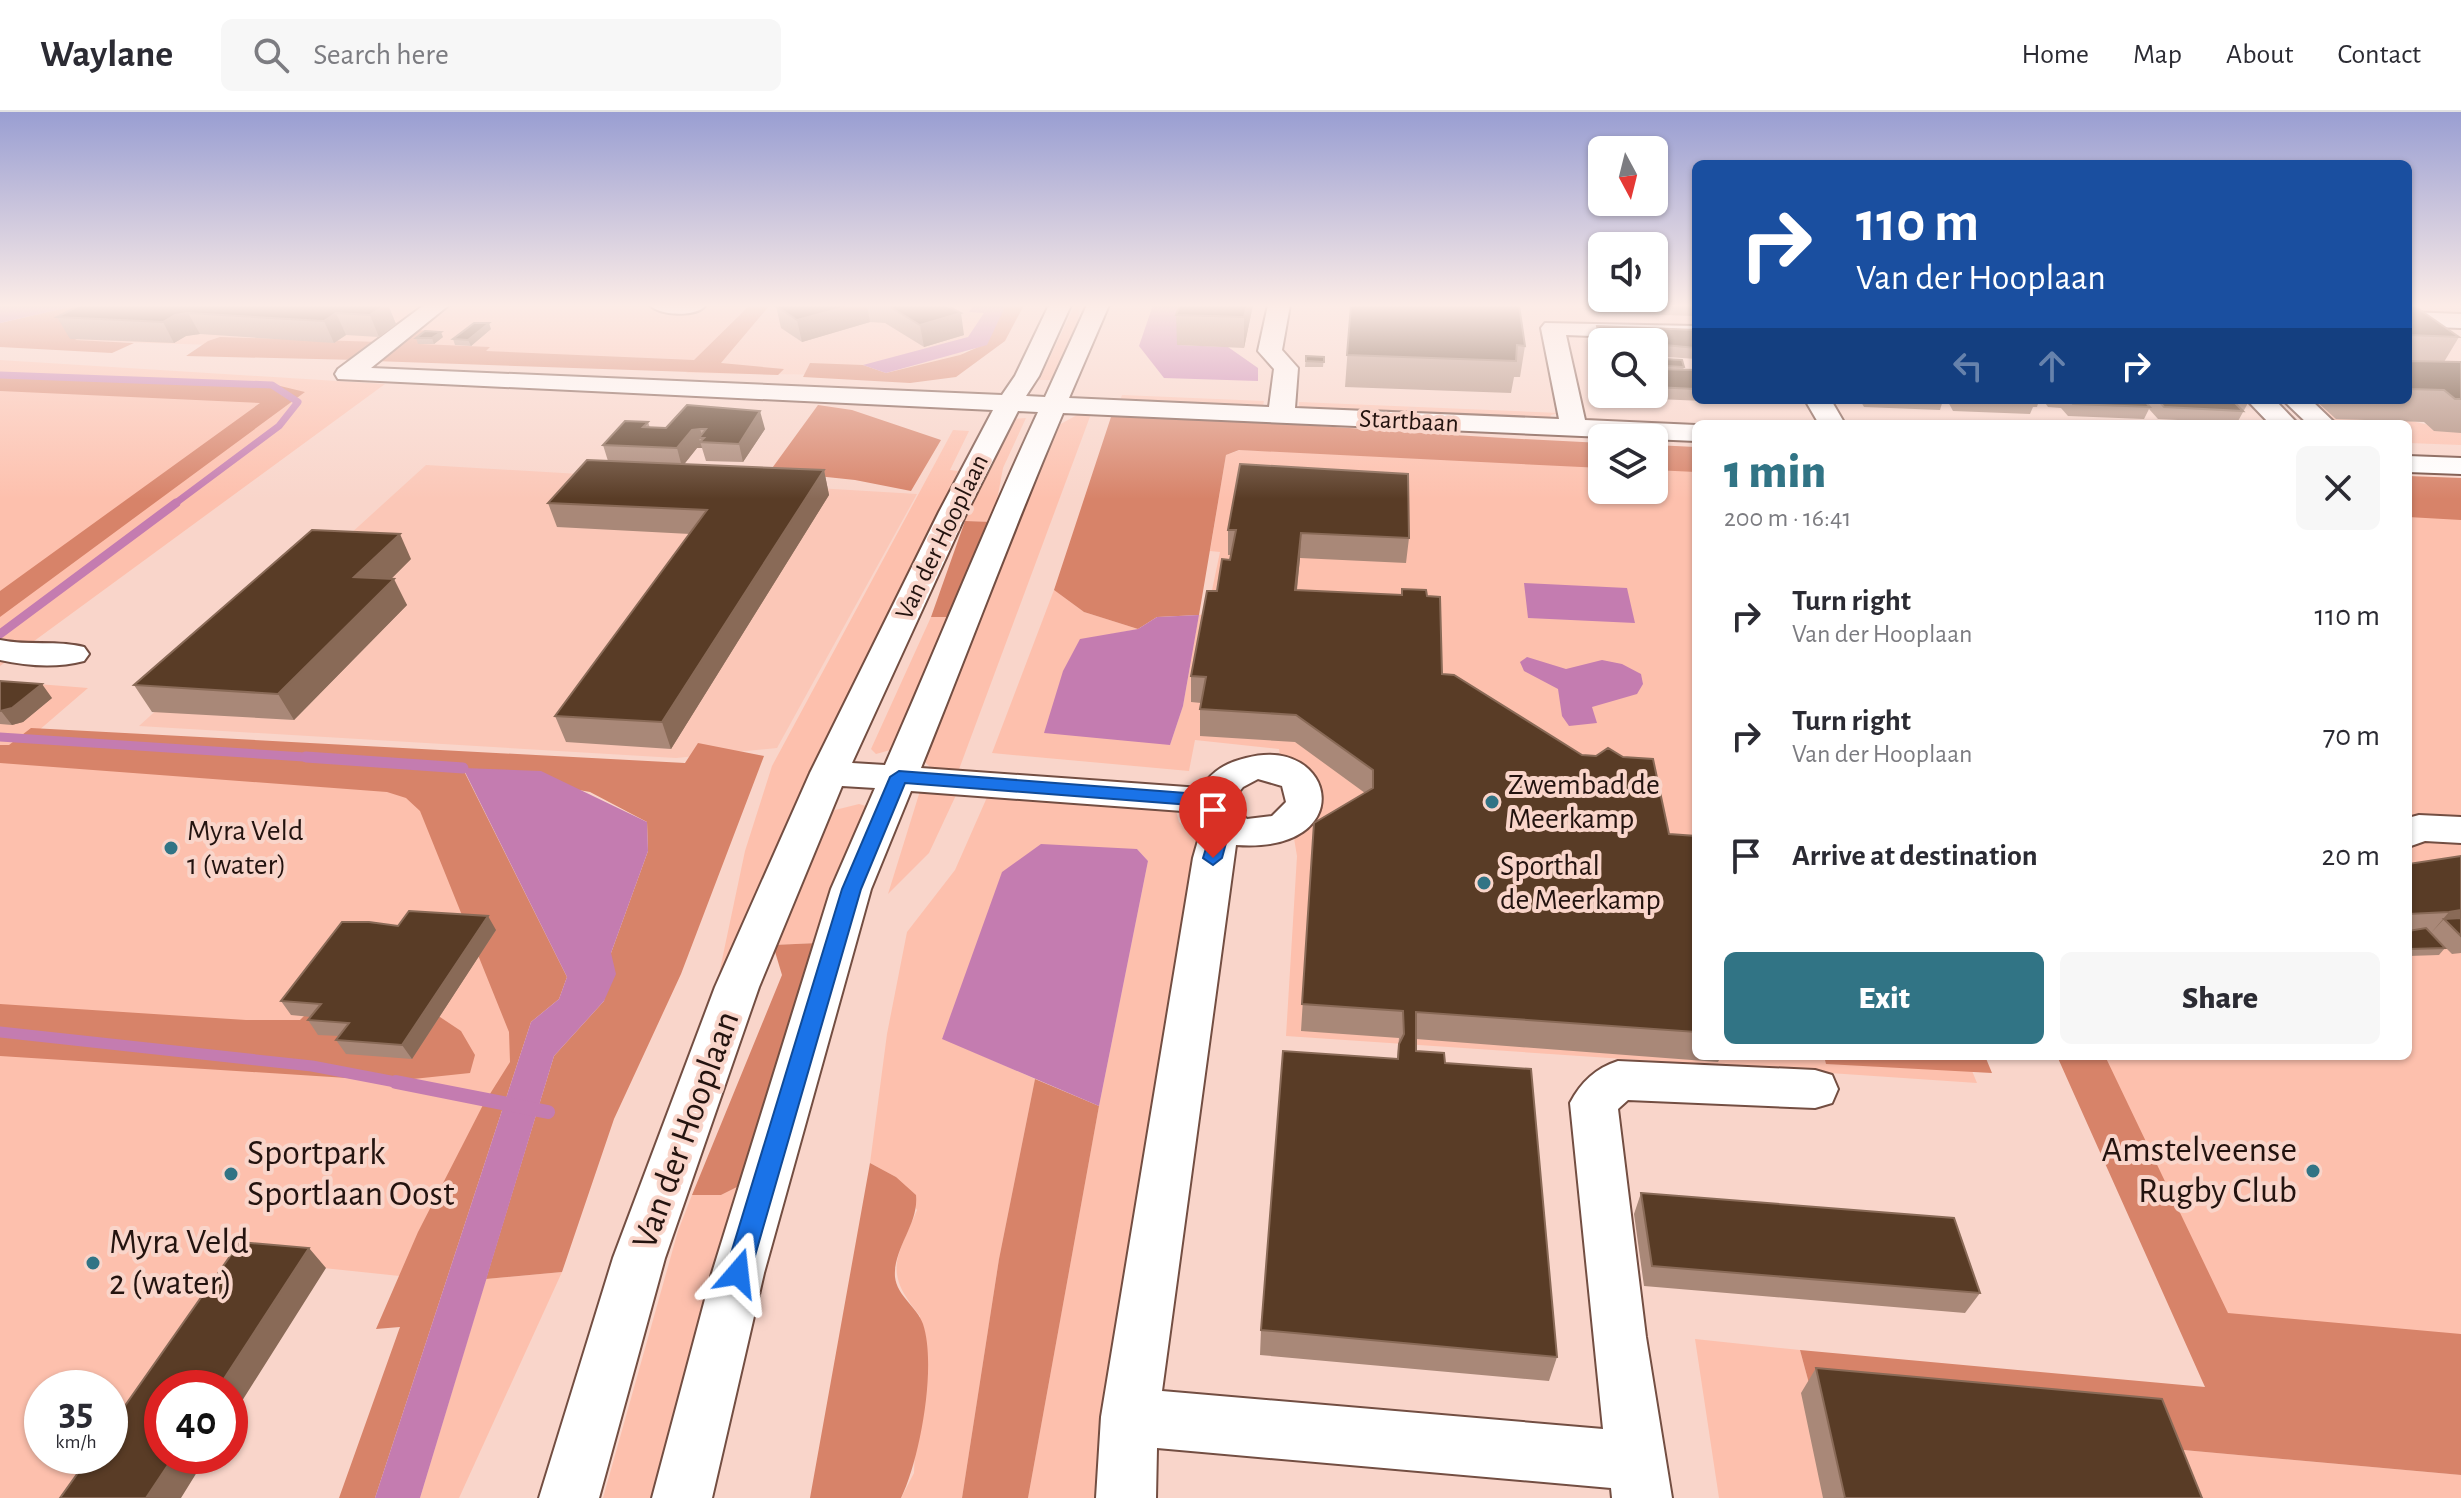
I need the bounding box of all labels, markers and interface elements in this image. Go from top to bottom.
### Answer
search box [221,19,781,91]
icon: search [249,33,293,77]
text: Waylane [40,36,173,74]
text: Search here [313,40,449,70]
text: Home [2022,41,2089,69]
text: Map [2133,41,2182,69]
text: About [2226,41,2294,69]
text: Contact [2338,41,2421,69]
north arrow [1588,136,1668,216]
map controls [1588,136,1668,504]
icon: right [1724,192,1828,296]
text: 110 m [1856,195,1979,251]
button: sound [1588,232,1668,312]
text: Van der Hooplaan [1856,260,2106,296]
button: search [1588,328,1668,408]
icon: left [1946,344,1990,388]
icon: ahead [2030,344,2074,388]
icon: right [2114,344,2158,388]
street label: Startbaan [1359,405,1459,437]
button: layers [1588,424,1668,504]
button: close [2296,446,2380,530]
text: 1 min [1724,449,1826,497]
street label: Van der Hooplaan [891,450,993,624]
text: 200 m · 16:41 [1724,505,1851,531]
text: Turn right [1792,586,1911,616]
icon: right [1724,594,1768,638]
text: 110 m [2315,601,2380,631]
text: Van der Hooplaan [1792,621,1973,647]
text: Turn right [1792,706,1911,736]
icon: right [1724,714,1768,758]
text: 70 m [2323,721,2380,751]
text: Van der Hooplaan [1792,741,1973,767]
place label: Zwembad de Meerkamp [1508,770,1660,834]
pin [1179,776,1247,858]
icon: arrive [1191,788,1235,832]
marker: Zwembad de Meerkamp [1483,793,1501,811]
place label: Myra Veld 1 (water) [187,816,304,880]
icon: arrive [1724,834,1768,878]
marker: Myra Veld 1 (water) [162,839,180,857]
text: Arrive at destination [1792,841,2038,871]
text: 20 m [2322,841,2380,871]
place label: Sporthal de Meerkamp [1500,851,1661,915]
marker: Sporthal de Meerkamp [1475,874,1493,892]
button: Exit [1724,952,2044,1044]
button: Share [2060,952,2380,1044]
street label: Van der Hooplaan [626,1006,746,1254]
place label: Amstelveense Rugby Club [2102,1132,2297,1209]
place label: Sportpark Sportlaan Oost [247,1135,455,1212]
marker: Amstelveense Rugby Club [2304,1162,2322,1180]
marker: Sportpark Sportlaan Oost [222,1165,240,1183]
place label: Myra Veld 2 (water) [109,1224,249,1301]
position arrow [696,1231,780,1315]
marker: Myra Veld 2 (water) [84,1254,102,1272]
speed limit sign: 40 [144,1370,248,1474]
text: 35 [59,1392,93,1432]
text: km/h [55,1432,97,1452]

